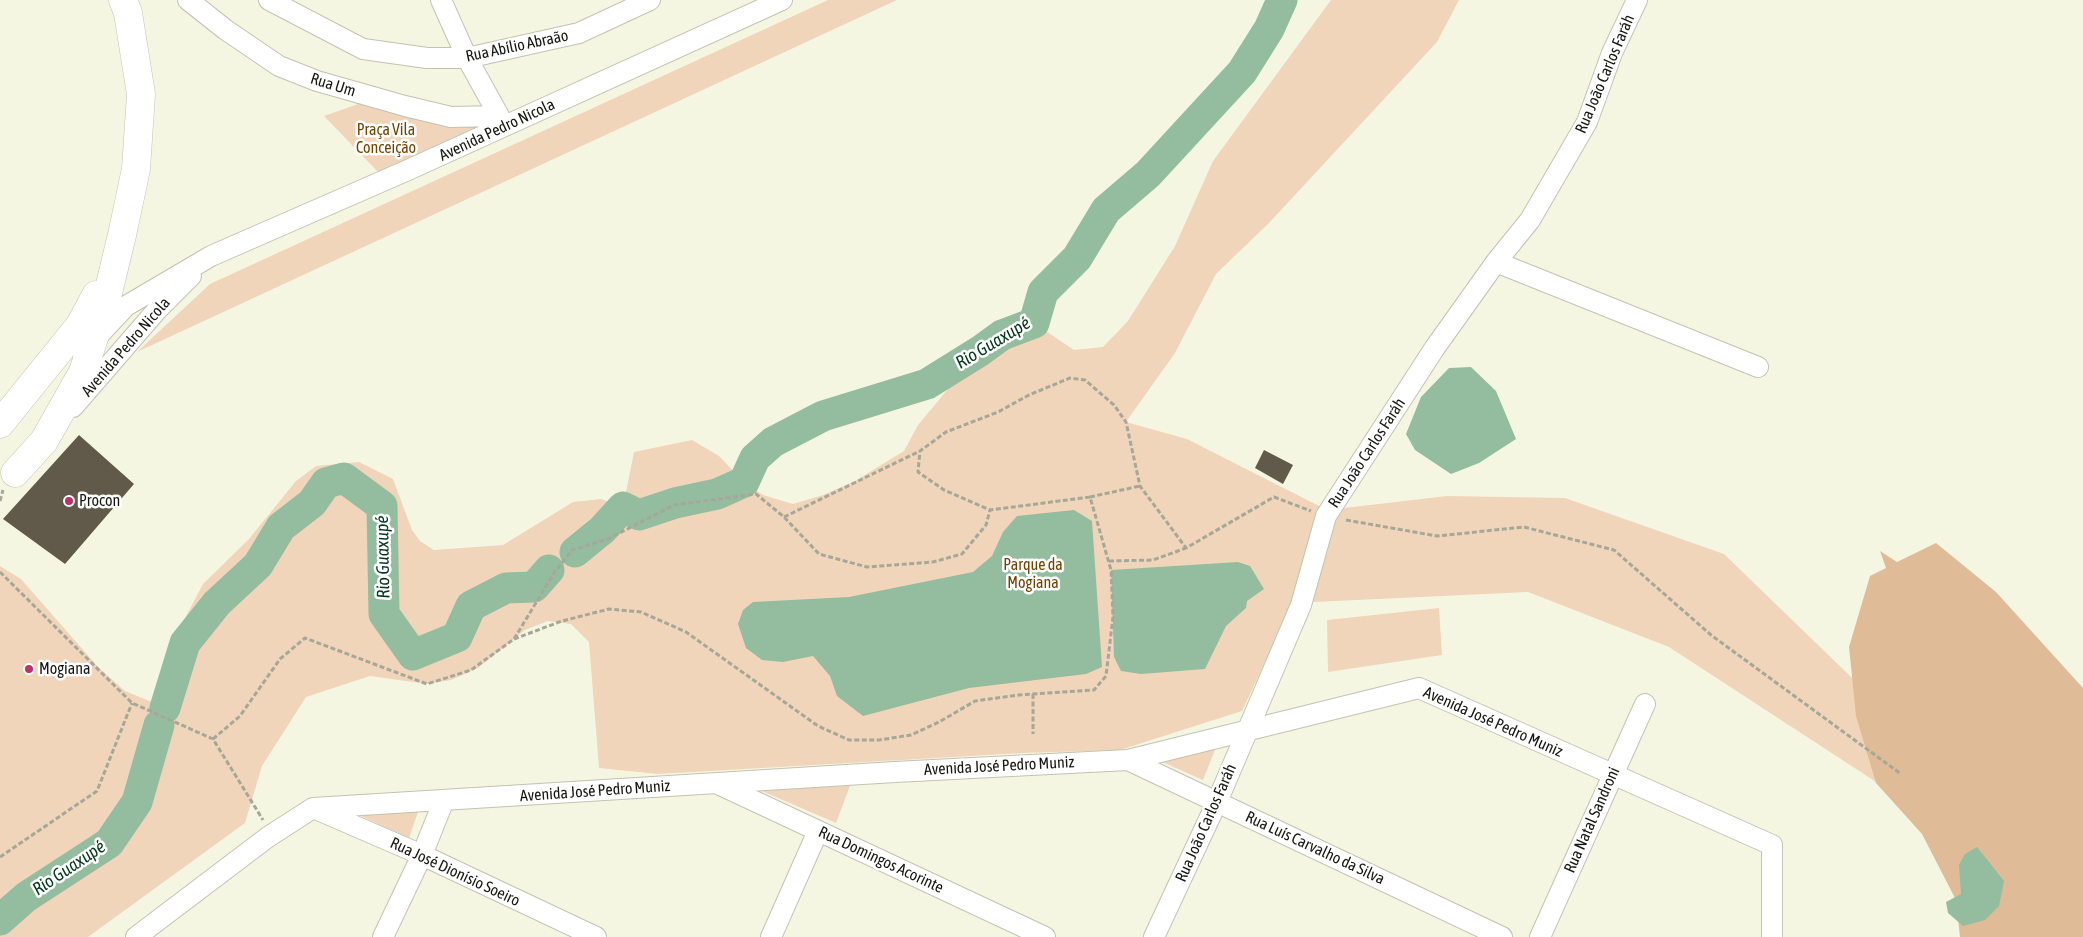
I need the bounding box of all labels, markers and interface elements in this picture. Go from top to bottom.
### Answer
street label: Rua João Carlos Faráh [1571,12,1639,136]
street label: Rua Abílio Abraão [464,26,570,66]
street label: Rua Um [308,69,358,101]
street label: Avenida Pedro Nicola [436,95,558,165]
park label: Praça Vila Conceição [356,120,416,158]
street label: Avenida Pedro Nicola [78,293,174,401]
water label: Rio Guaxupé [952,312,1034,374]
street label: Rua João Carlos Faráh [1324,394,1410,512]
place label: Procon [79,491,120,511]
marker: Procon [63,495,75,507]
water label: Rio Guaxupé [371,515,395,599]
park label: Parque da Mogiana [1003,555,1063,593]
place label: Mogiana [39,659,90,679]
marker: Mogiana [23,663,35,675]
street label: Avenida José Pedro Muniz [1420,683,1566,761]
street label: Avenida José Pedro Muniz [923,752,1075,780]
street label: Rua João Carlos Faráh [1171,761,1241,885]
street label: Rua Natal Sandroni [1560,764,1624,876]
street label: Avenida José Pedro Muniz [519,776,671,806]
street label: Rua Luís Carvalho da Silva [1242,807,1388,889]
street label: Rua Domingos Acorinte [815,823,947,897]
street label: Rua José Dionísio Soeiro [387,833,523,911]
water label: Rio Guaxupé [28,836,110,900]

